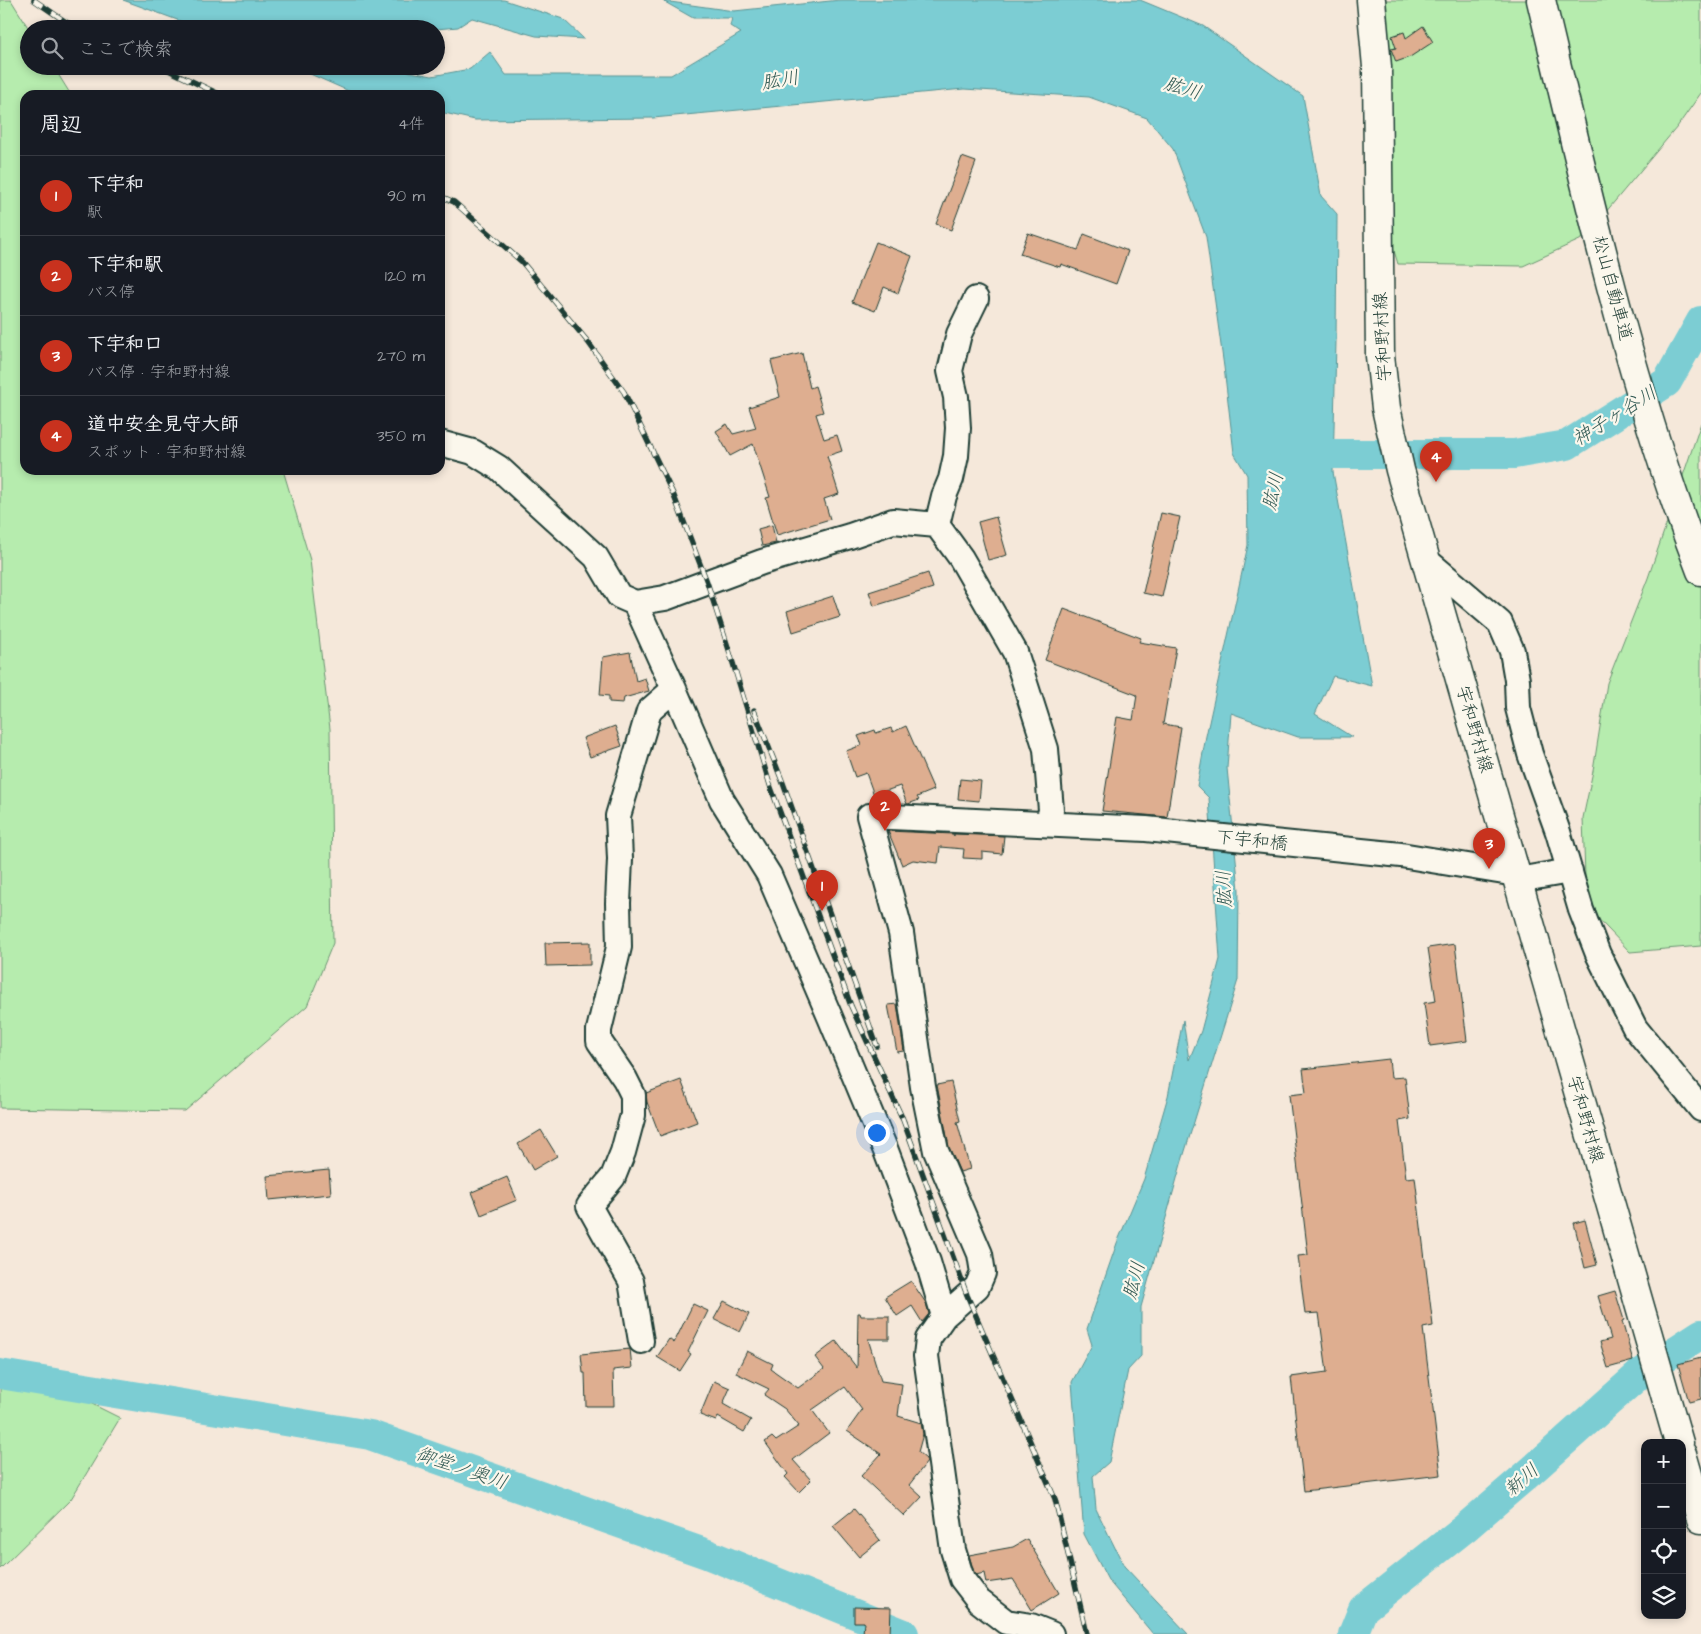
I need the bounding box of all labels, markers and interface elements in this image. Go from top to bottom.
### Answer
search box [20,20,445,75]
icon: search [38,34,66,62]
text: ここで検索 [78,36,173,63]
water label: 肱川 [759,64,801,97]
water label: 肱川 [1160,70,1205,107]
text: 周辺 [40,110,82,139]
text: 4件 [398,113,425,135]
text: 下宇和 [87,171,144,198]
text: 1 [55,185,57,207]
text: 90 m [387,185,425,207]
text: 駅 [87,201,103,223]
street label: 松山自動車道 [1586,233,1639,344]
text: 下宇和駅 [87,251,163,278]
text: 2 [51,265,61,287]
text: 120 m [385,265,425,287]
text: バス停 [87,281,135,303]
street label: 宇和野村線 [1368,291,1397,383]
text: 下宇和口 [87,331,163,358]
text: 3 [52,345,60,367]
text: 270 m [377,345,425,367]
text: バス停 · 宇和野村線 [87,361,230,383]
water label: 神子ヶ谷川 [1567,380,1662,453]
text: 道中安全見守大師 [87,411,239,438]
text: 4 [51,425,61,447]
text: 350 m [377,425,425,447]
text: スポット · 宇和野村線 [87,441,246,463]
pin: 4 [1420,441,1452,482]
water label: 肱川 [1256,470,1291,513]
street label: 宇和野村線 [1450,682,1499,776]
pin: 2 [869,790,901,831]
street label: 下宇和橋 [1215,824,1289,857]
pin: 3 [1473,828,1505,869]
water label: 肱川 [1210,869,1239,909]
pin: 1 [806,870,838,911]
street label: 宇和野村線 [1561,1072,1610,1166]
your location [864,1120,890,1146]
water label: 肱川 [1116,1259,1152,1302]
map controls [1641,1439,1686,1619]
button: + [1641,1439,1686,1484]
water label: 御堂ノ奥川 [412,1440,511,1497]
water label: 新川 [1499,1457,1545,1503]
button: − [1641,1484,1686,1529]
button: locate [1641,1529,1686,1574]
button: layers [1641,1574,1686,1619]

